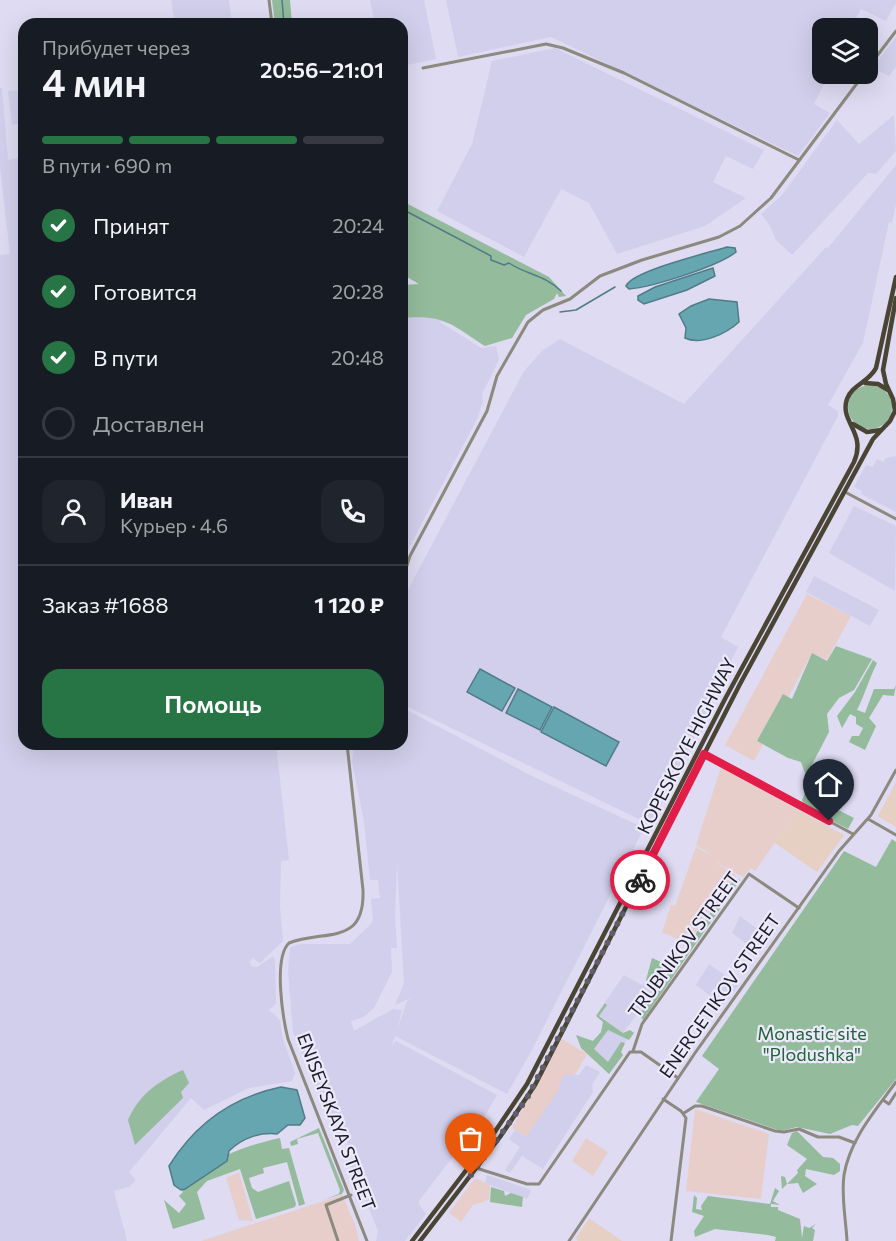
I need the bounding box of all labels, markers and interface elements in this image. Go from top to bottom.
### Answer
map controls [812,18,878,84]
button: layers [812,18,878,84]
text: Прибудет через [42,35,190,59]
text: 20:56–21:01 [260,56,384,83]
text: 4 мин [42,57,147,105]
text: В пути · 690 m [42,153,172,177]
icon: check [42,209,75,242]
text: Принят [93,212,169,239]
text: 20:24 [332,213,384,237]
icon: check [42,275,75,308]
text: Готовится [93,278,197,305]
text: 20:28 [332,279,384,303]
icon: check [42,341,75,374]
text: В пути [93,344,158,371]
text: 20:48 [331,345,384,369]
text: Доставлен [93,410,205,437]
button: person [42,480,105,543]
button: phone [321,480,384,543]
text: Иван [120,486,173,513]
text: Курьер · 4.6 [120,513,228,537]
text: Заказ #1688 [42,591,169,618]
text: 1 120 ₽ [314,591,384,618]
street label: KOPESKOYE HIGHWAY [632,653,740,837]
button: Помощь [42,669,384,738]
pin [803,759,854,821]
icon: home [812,768,845,801]
courier [610,850,670,910]
icon: bike [624,864,657,897]
street label: TRUBNIKOV STREET [623,867,744,1022]
street label: ENERGETIKOV STREET [654,909,784,1082]
park label: Monastic site "Plodushka" [757,1022,867,1065]
street label: ENISEYSKAYA STREET [293,1030,381,1213]
pin [445,1113,496,1175]
icon: bag [454,1122,487,1155]

